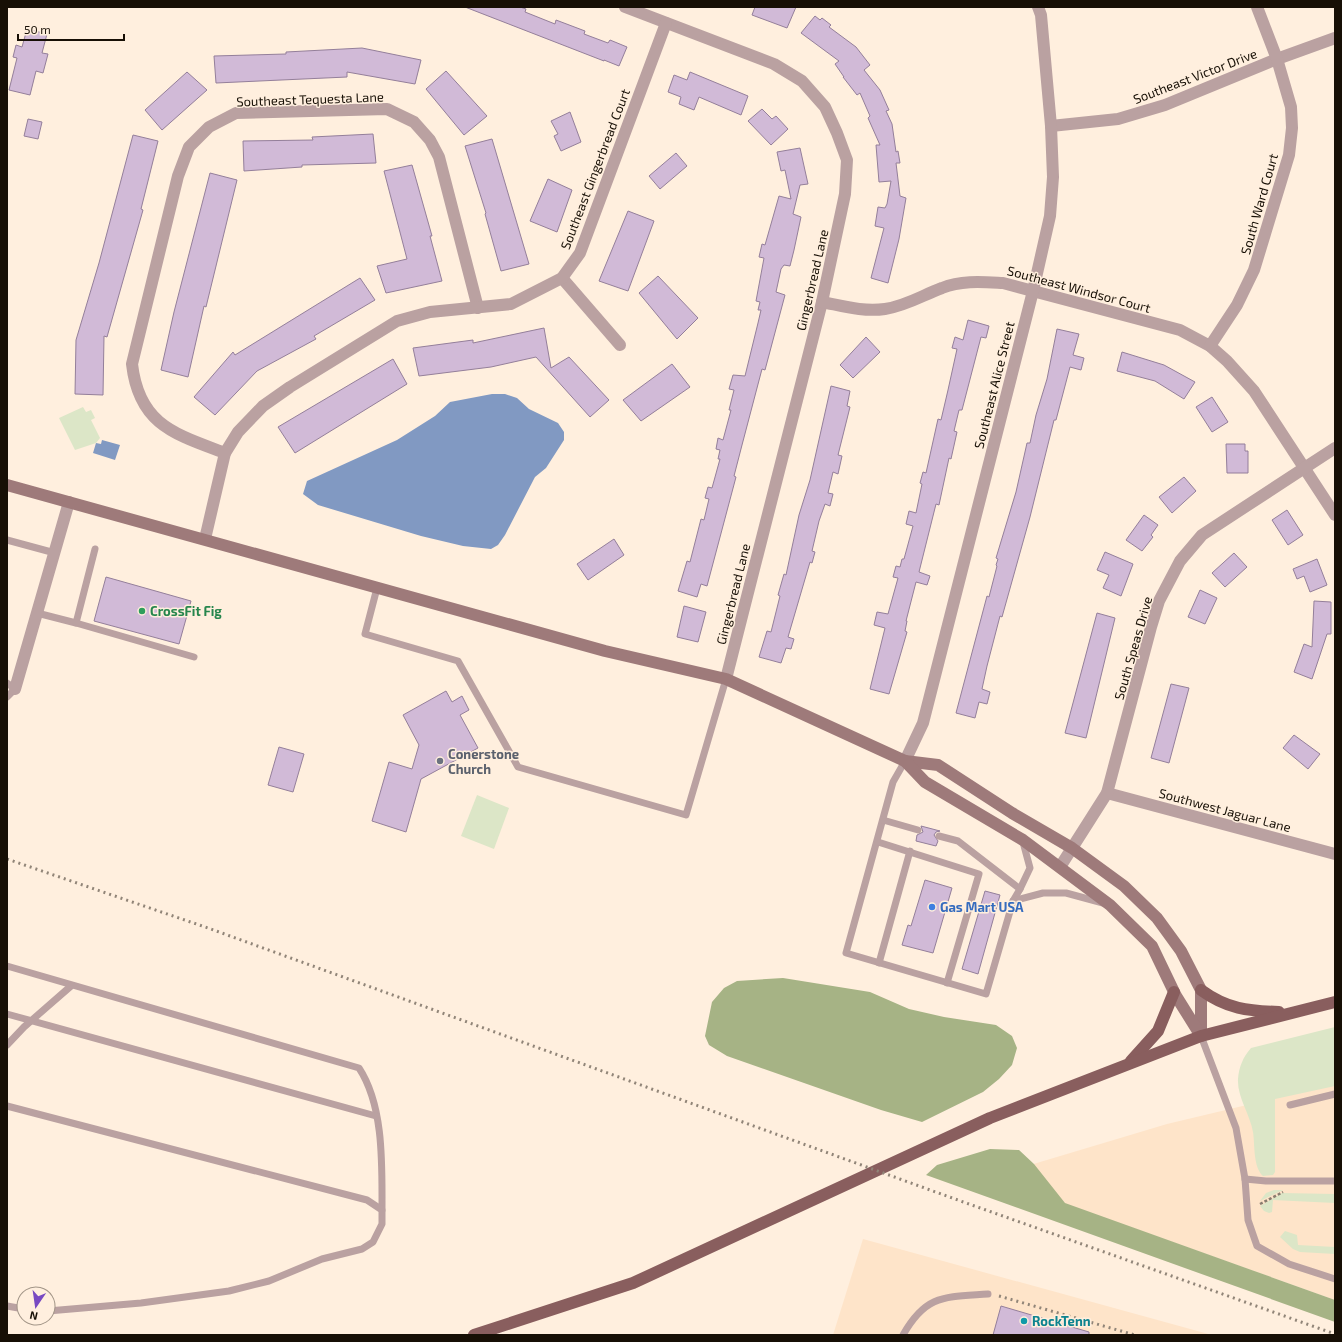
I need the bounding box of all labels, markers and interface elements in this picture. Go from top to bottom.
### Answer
scale bar [18,16,124,42]
text: 50 m [24,22,51,36]
street label: Southeast Victor Drive [1131,45,1259,107]
street label: Southeast Gingerbread Court [557,86,633,252]
street label: Southeast Tequesta Lane [236,88,384,110]
street label: South Ward Court [1237,152,1281,256]
street label: Gingerbread Lane [793,228,831,332]
street label: Southeast Windsor Court [1006,262,1152,316]
street label: Southeast Alice Street [970,320,1018,450]
street label: Gingerbread Lane [713,542,753,646]
street label: South Speas Drive [1111,594,1155,702]
place label: CrossFit Fig [150,603,222,619]
marker: CrossFit Fig [137,606,147,616]
place label: Conerstone Church [448,746,519,777]
marker: Conerstone Church [435,756,445,766]
street label: Southwest Jaguar Lane [1157,785,1293,835]
place label: Gas Mart USA [940,899,1024,915]
marker: Gas Mart USA [927,902,937,912]
north arrow [16,1286,56,1326]
text: N [28,1309,39,1323]
place label: RockTenn [1032,1313,1091,1329]
marker: RockTenn [1019,1316,1029,1326]

